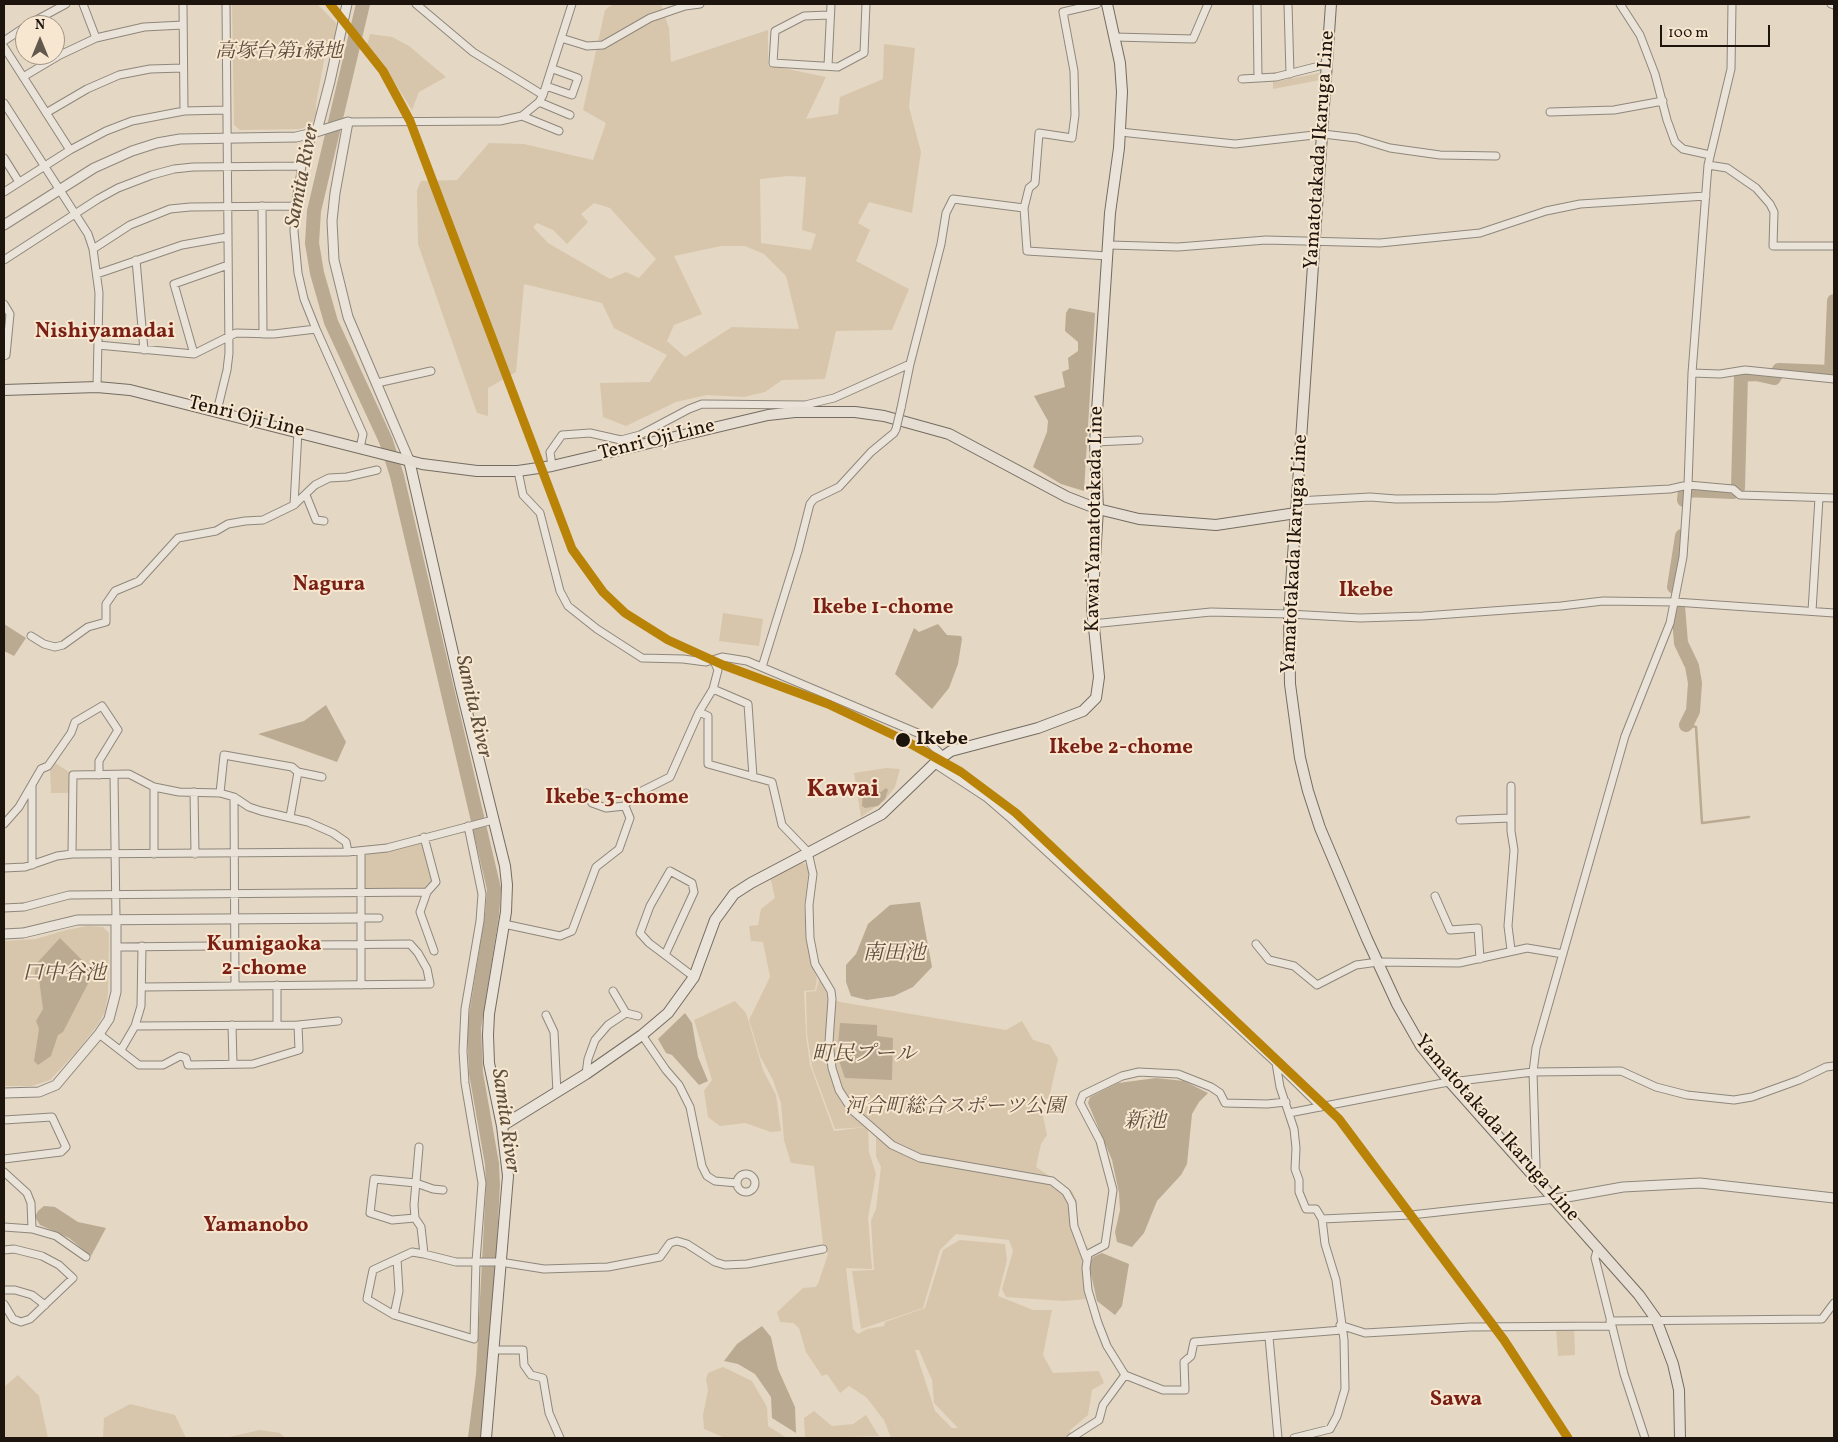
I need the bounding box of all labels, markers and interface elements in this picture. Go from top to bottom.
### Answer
north arrow [15,15,65,65]
scale bar [1663,15,1773,47]
text: N [35,16,45,35]
text: 100 m [1668,23,1708,44]
street label: Yamatotakada Ikaruga Line [1301,30,1341,270]
park label: 高塚台第1緑地 [215,41,343,65]
water label: Samita River [282,122,326,230]
district label: Nishiyamadai [35,320,175,346]
street label: Tenri Oji Line [185,392,307,444]
street label: Kawai Yamatotakada Line [1082,406,1110,632]
street label: Tenri Oji Line [596,415,718,467]
street label: Yamatotakada Ikaruga Line [1278,434,1314,674]
district label: Nagura [293,573,365,599]
district label: Ikebe [1339,579,1393,605]
district label: Ikebe 1-chome [812,596,954,622]
water label: Samita River [448,653,496,761]
place label: Ikebe [916,728,968,752]
marker: Ikebe [894,731,912,749]
district label: Ikebe 2-chome [1049,736,1193,762]
district label: Kawai [807,776,879,806]
district label: Ikebe 3-chome [545,786,689,812]
district label: Kumigaoka 2-chome [207,933,321,983]
water label: 南田池 [863,942,925,968]
water label: 口中谷池 [22,962,106,988]
street label: Yamatotakada Ikaruga Line [1408,1031,1584,1227]
water label: 町民プール [812,1043,916,1069]
water label: Samita River [484,1067,524,1175]
park label: 河合町総合スポーツ公園 [845,1096,1065,1120]
water label: 新池 [1124,1110,1166,1136]
district label: Yamanobo [203,1214,309,1240]
district label: Sawa [1430,1388,1482,1414]

